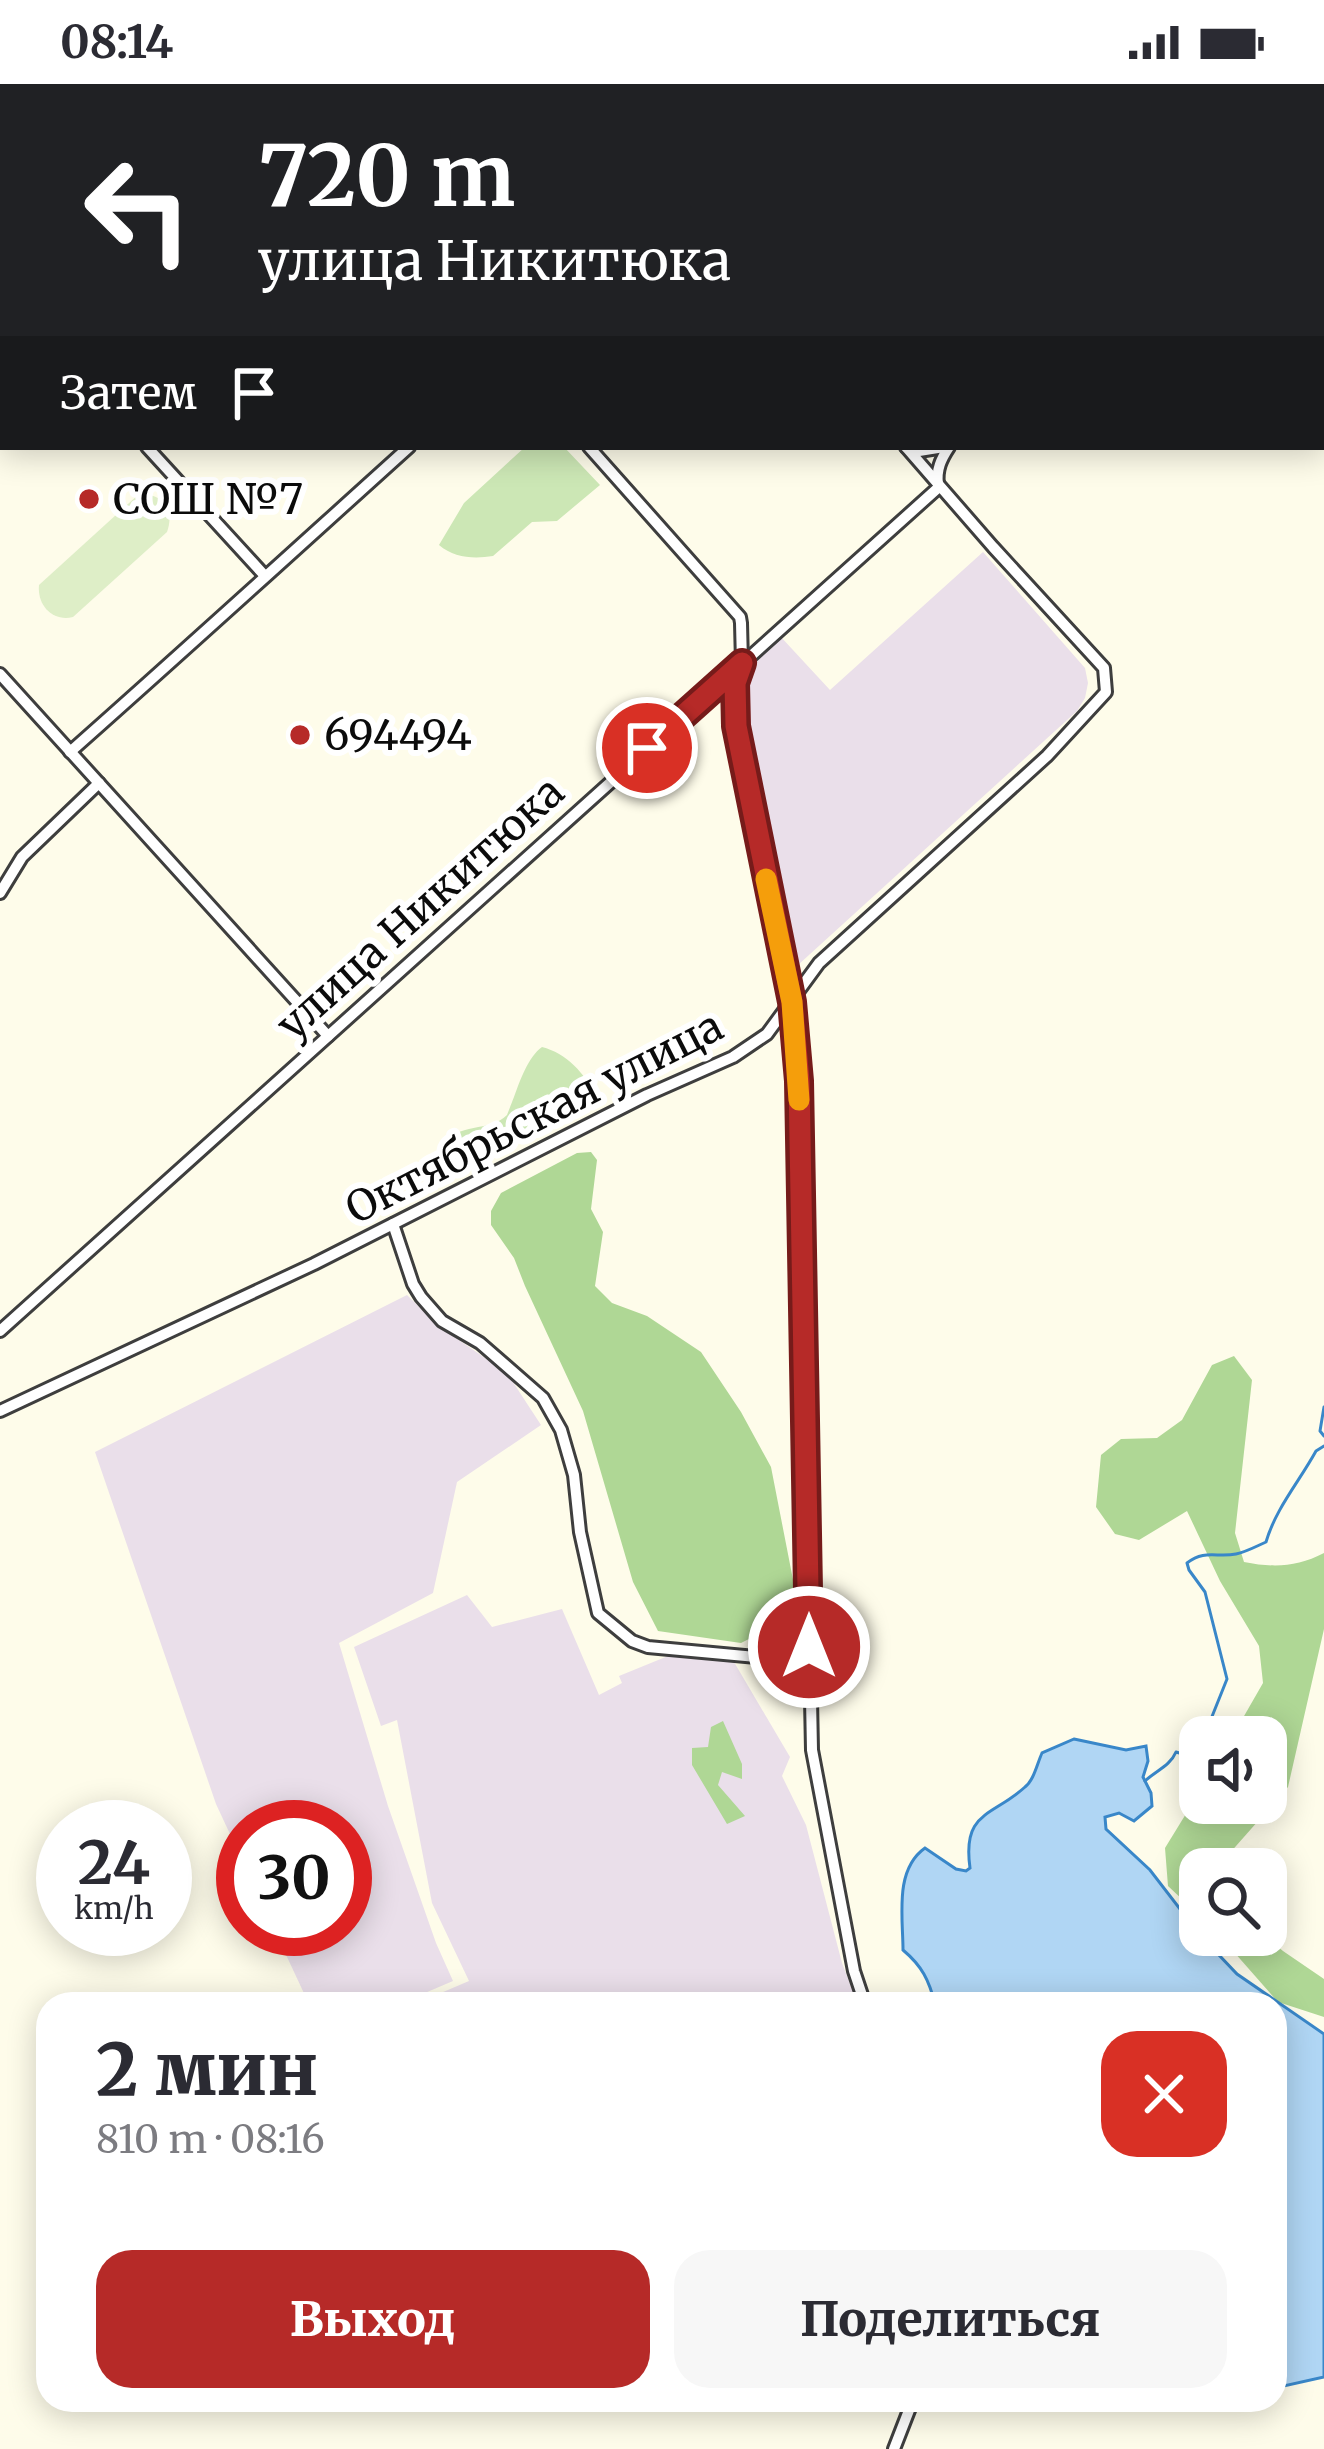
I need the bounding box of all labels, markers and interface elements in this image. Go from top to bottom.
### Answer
text: 08:14 [60,14,173,70]
text: 720 m [258,123,515,229]
icon: left [60,132,216,288]
text: улица Никитюка [258,227,731,295]
icon: arrive [221,360,287,426]
text: Затем [60,365,197,421]
place label: СОШ №7 [113,473,303,525]
marker: СОШ №7 [76,486,102,512]
pin [596,697,698,799]
place label: 694494 [324,709,472,761]
icon: arrive [614,715,680,781]
marker: 694494 [287,722,313,748]
street label: улица Никитюка [266,766,574,1050]
street label: Октябрьская улица [337,999,731,1235]
position arrow [746,1584,872,1710]
map controls [1179,1716,1287,1956]
button: sound [1179,1716,1287,1824]
speed limit sign: 30 [216,1800,372,1956]
text: 24 [78,1825,150,1900]
button: search [1179,1848,1287,1956]
text: km/h [74,1889,154,1927]
text: 2 мин [96,2024,318,2115]
button: close [1101,2031,1227,2157]
text: 810 m · 08:16 [96,2115,325,2164]
button: Выход [96,2250,650,2388]
button: Поделиться [674,2250,1227,2388]

